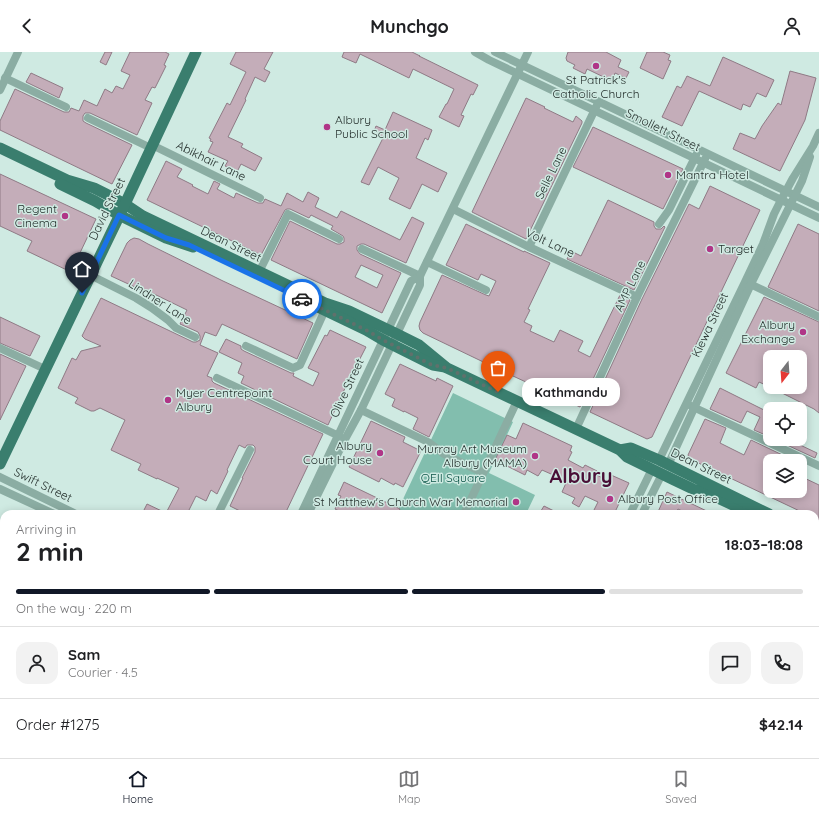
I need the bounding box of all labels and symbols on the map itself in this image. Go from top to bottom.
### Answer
marker: St Patrick's Catholic Church [591,61,601,71]
place label: St Patrick's Catholic Church [553,72,639,101]
street label: Smollett Street [623,105,703,154]
place label: Albury Public School [335,112,408,141]
marker: Albury Public School [322,122,332,132]
street label: Abikhair Lane [174,137,249,184]
street label: Selle Lane [531,144,570,201]
place label: Mantra Hotel [676,167,749,182]
marker: Mantra Hotel [663,170,673,180]
street label: David Street [85,175,128,243]
place label: Regent Cinema [15,201,57,230]
marker: Regent Cinema [60,211,70,221]
street label: Dean Street [198,222,264,265]
street label: Volt Lane [523,225,577,261]
place label: Target [718,241,754,256]
marker: Target [705,244,715,254]
pin [65,252,99,293]
street label: AMP Lane [611,257,649,314]
street label: Lindner Lane [126,276,195,328]
courier [282,279,322,319]
street label: Kiewa Street [688,290,731,360]
place label: Albury Exchange [741,317,795,346]
marker: Albury Exchange [798,327,808,337]
north arrow [763,350,807,394]
pin [481,351,515,392]
street label: Olive Street [326,356,367,420]
callout: Kathmandu [522,378,620,406]
place label: Myer Centrepoint Albury [176,385,272,414]
marker: Myer Centrepoint Albury [163,395,173,405]
place label: Albury Court House [303,438,372,467]
place label: Murray Art Museum Albury (MAMA) [417,441,527,470]
street label: Dean Street [668,444,734,487]
marker: Albury Court House [375,448,385,458]
marker: Murray Art Museum Albury (MAMA) [530,451,540,461]
district label: Albury [550,463,612,488]
street label: Swift Street [12,464,75,505]
park label: QEII Square [421,470,486,485]
place label: Albury Post Office [618,491,718,506]
place label: St Matthew's Church War Memorial [314,494,508,509]
marker: Albury Post Office [605,494,615,504]
marker: St Matthew's Church War Memorial [511,497,521,507]

